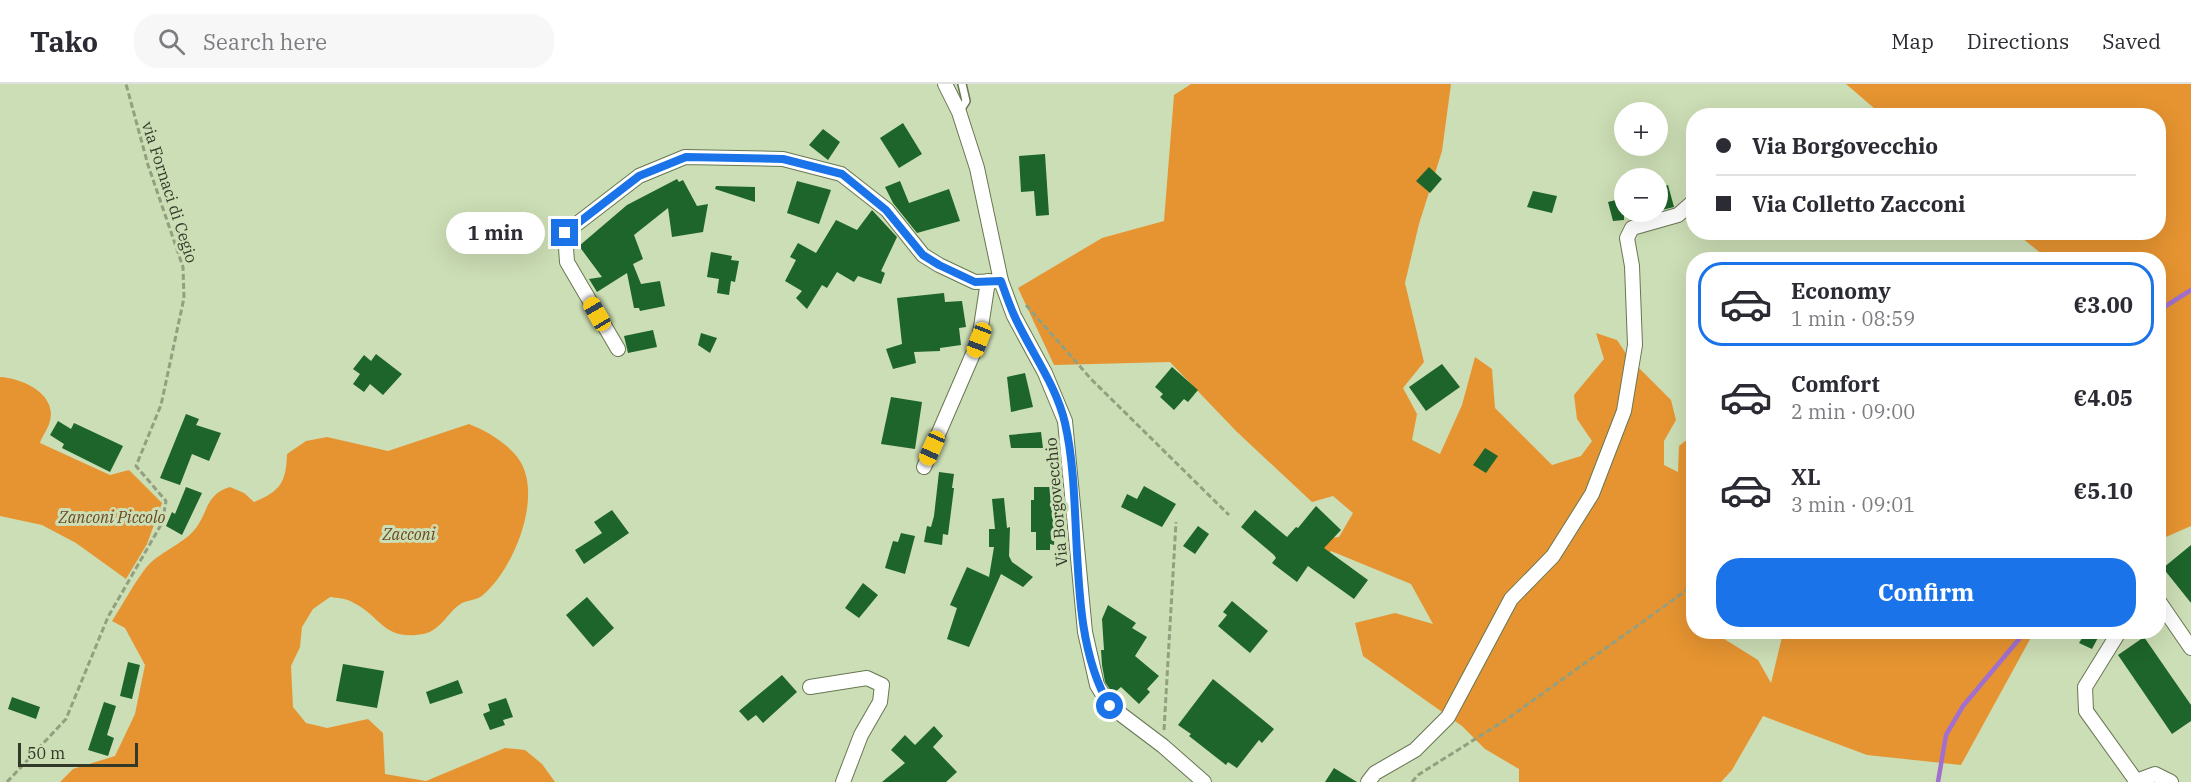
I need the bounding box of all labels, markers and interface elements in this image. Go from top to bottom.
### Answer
search box [134,14,554,68]
text: Tako [30,23,98,60]
icon: search [155,25,188,58]
text: Search here [203,27,327,56]
text: Map [1891,27,1934,55]
text: Directions [1967,27,2069,55]
text: Saved [2102,27,2161,55]
map controls [1614,102,1668,222]
button: + [1614,102,1668,156]
street label: via Fornaci di Cegio [138,119,202,265]
text: Via Borgovecchio [1752,131,1938,160]
button: − [1614,168,1668,222]
text: Via Colletto Zacconi [1752,189,1965,218]
callout: 1 min [445,212,544,254]
text: 1 min [468,219,524,246]
route end [551,219,578,246]
text: Economy [1791,276,1891,305]
icon: car [1719,277,1773,331]
text: €3.00 [2074,290,2133,319]
car [580,294,614,334]
text: 1 min · 08:59 [1791,305,1915,332]
car [964,320,994,360]
text: Comfort [1791,369,1880,398]
icon: car [1719,370,1773,424]
text: €4.05 [2074,383,2133,412]
text: 2 min · 09:00 [1791,398,1915,425]
car [916,428,948,468]
street label: Via Borgovecchio [1040,437,1072,567]
text: XL [1791,462,1821,491]
icon: car [1719,463,1773,517]
text: €5.10 [2074,476,2133,505]
text: 3 min · 09:01 [1791,491,1915,518]
park label: Zanconi Piccolo [58,507,165,527]
park label: Zacconi [382,524,436,544]
button: Confirm [1716,558,2136,627]
route start [1096,692,1123,719]
scale bar [18,740,138,768]
text: 50 m [27,743,65,763]

